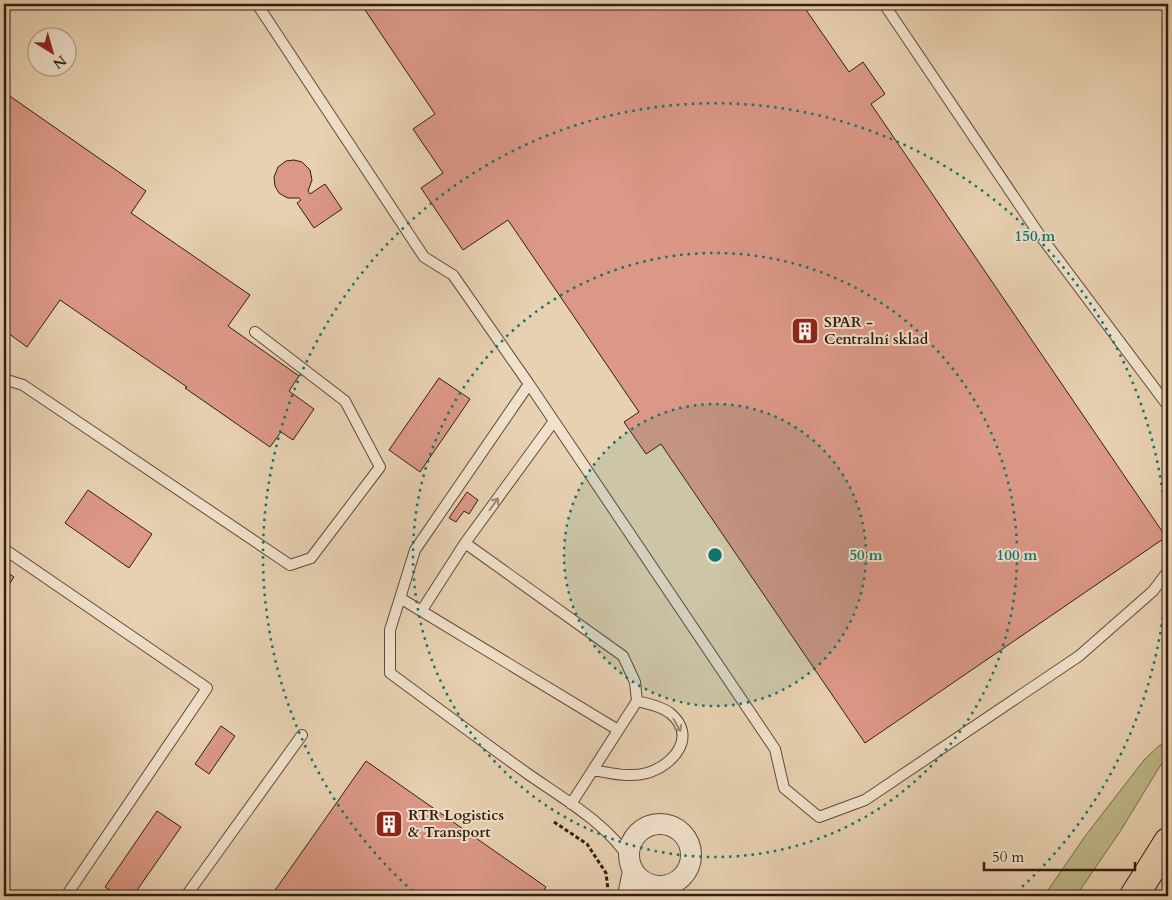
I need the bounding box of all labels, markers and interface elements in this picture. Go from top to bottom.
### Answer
north arrow [28,28,78,78]
text: N [49,51,70,73]
text: 150 m [1015,226,1056,246]
place label: SPAR - Centralní sklad [824,312,929,349]
building icon: SPAR - Centralní sklad [790,316,820,346]
one-way arrow [489,497,499,511]
text: 50 m [849,545,883,565]
text: 100 m [997,545,1038,565]
centre of rings [706,546,724,564]
one-way arrow [672,717,682,732]
place label: RTR Logistics & Transport [408,805,504,842]
building icon: RTR Logistics & Transport [374,809,404,839]
scale bar [984,840,1136,872]
text: 50 m [992,847,1024,867]

